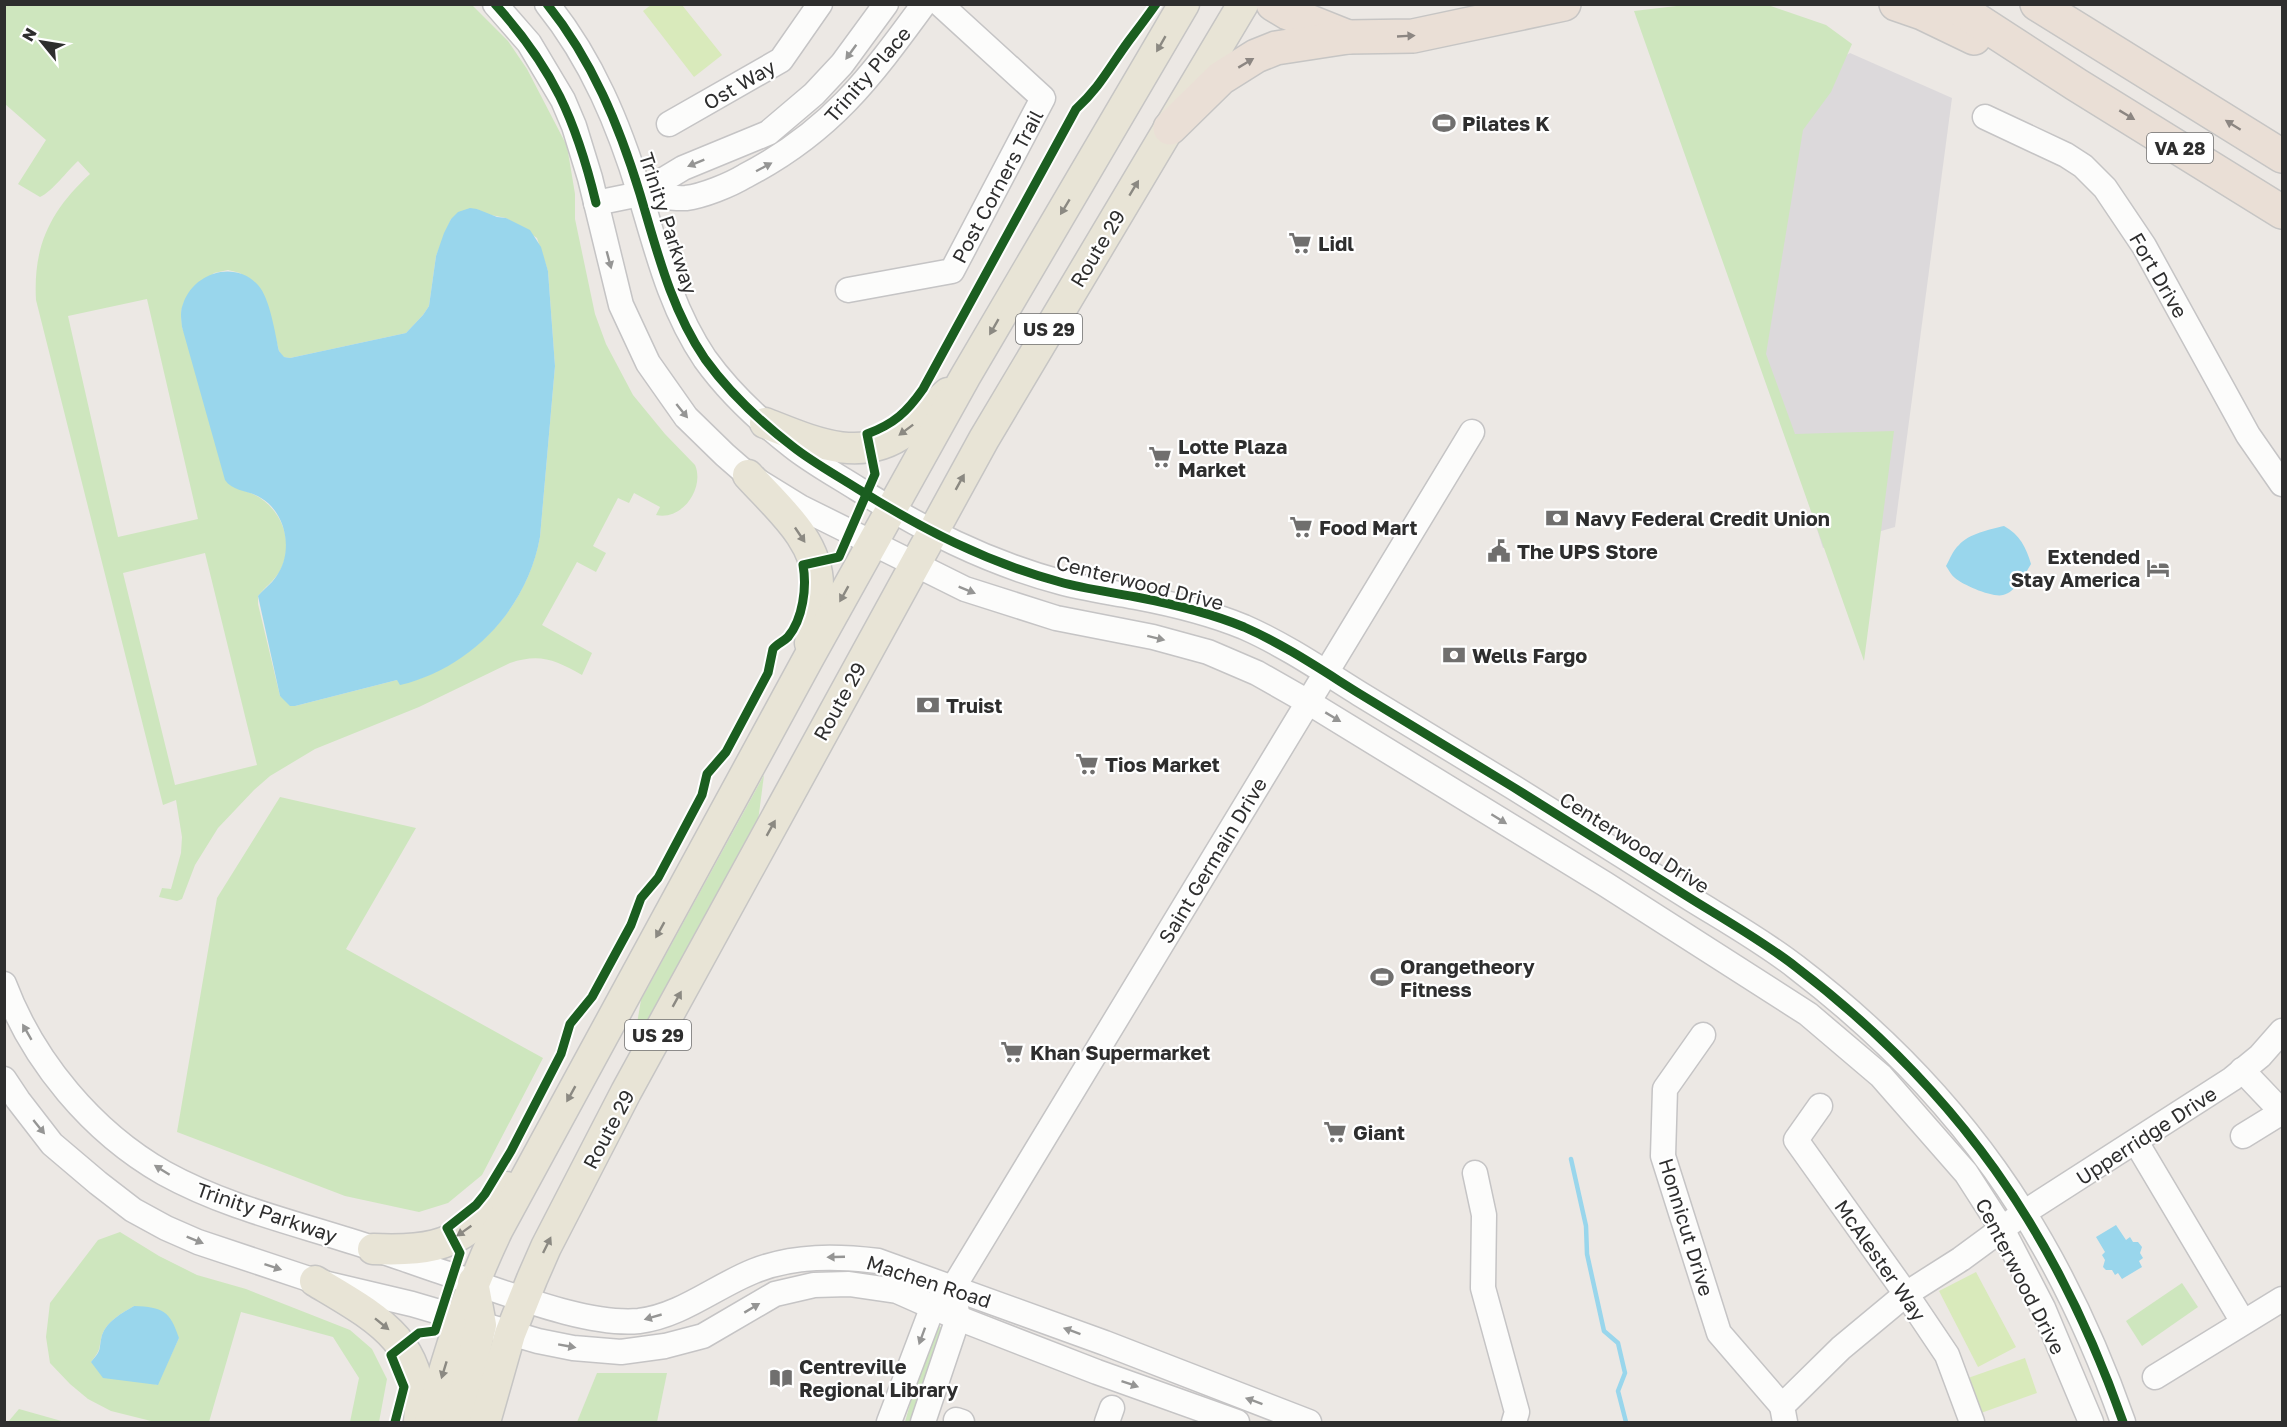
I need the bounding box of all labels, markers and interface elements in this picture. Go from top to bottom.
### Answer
north arrow [12,12,72,72]
street label: Trinity Place [819,21,915,127]
text: N [17,24,41,45]
one-way arrow [1397,31,1416,40]
one-way arrow [1156,36,1166,53]
one-way arrow [846,44,858,59]
street label: Ost Way [699,54,779,114]
one-way arrow [1238,57,1254,68]
street label: Post Corners Trail [946,105,1048,267]
sports icon: Pilates K [1431,110,1457,136]
one-way arrow [2119,110,2135,121]
place label: Pilates K [1462,111,1550,135]
one-way arrow [2225,119,2241,130]
road number: VA 28 [2147,133,2213,163]
street label: Trinity Parkway [635,149,703,297]
one-way arrow [687,159,705,168]
one-way arrow [756,162,773,171]
one-way arrow [1128,180,1139,196]
one-way arrow [1060,199,1070,216]
street label: Route 29 [1065,205,1129,291]
street label: Fort Drive [2125,228,2193,322]
supermarket icon: Lidl [1287,230,1313,256]
place label: Lidl [1318,231,1354,255]
one-way arrow [605,252,614,270]
road number: US 29 [1016,314,1082,344]
one-way arrow [989,319,999,336]
one-way arrow [675,403,688,419]
one-way arrow [899,424,915,436]
place label: Lotte Plaza Market [1178,434,1287,481]
supermarket icon: Lotte Plaza Market [1147,444,1173,470]
one-way arrow [955,473,965,490]
bank icon: Navy Federal Credit Union [1544,505,1570,531]
place label: Navy Federal Credit Union [1575,506,1830,530]
supermarket icon: Food Mart [1288,514,1314,540]
place label: Food Mart [1319,515,1418,539]
one-way arrow [794,527,805,543]
public building icon: The UPS Store [1486,538,1512,564]
place label: The UPS Store [1517,539,1658,563]
place label: Extended Stay America [2011,544,2140,591]
street label: Centerwood Drive [1054,550,1226,614]
hotel icon: Extended Stay America [2145,555,2171,581]
one-way arrow [959,585,977,595]
one-way arrow [839,586,849,603]
one-way arrow [1147,634,1165,644]
bank icon: Wells Fargo [1441,642,1467,668]
place label: Wells Fargo [1472,643,1587,667]
street label: Route 29 [808,658,870,744]
bank icon: Truist [915,692,941,718]
place label: Truist [946,693,1002,717]
one-way arrow [1325,711,1341,722]
supermarket icon: Tios Market [1074,751,1100,777]
place label: Tios Market [1105,752,1220,776]
street label: Saint Germain Drive [1153,773,1271,947]
street label: Centerwood Drive [1556,786,1714,898]
one-way arrow [1491,814,1508,824]
one-way arrow [766,819,776,836]
one-way arrow [655,922,665,939]
place label: Orangetheory Fitness [1400,954,1535,1001]
sports icon: Orangetheory Fitness [1369,964,1395,990]
one-way arrow [672,990,682,1007]
road number: US 29 [625,1020,691,1050]
one-way arrow [22,1023,32,1040]
supermarket icon: Khan Supermarket [999,1039,1025,1065]
place label: Khan Supermarket [1030,1040,1210,1064]
street label: Upperridge Drive [2071,1081,2221,1189]
street label: Route 29 [577,1085,639,1173]
one-way arrow [566,1086,576,1103]
one-way arrow [32,1119,45,1135]
supermarket icon: Giant [1322,1119,1348,1145]
place label: Giant [1353,1120,1405,1144]
street label: Honnicut Drive [1655,1155,1719,1299]
one-way arrow [154,1165,170,1176]
street label: Trinity Parkway [193,1177,341,1247]
street label: Centerwood Drive [1971,1194,2071,1358]
street label: McAlester Way [1830,1195,1932,1325]
one-way arrow [457,1225,473,1237]
one-way arrow [186,1235,204,1245]
one-way arrow [542,1237,552,1254]
street label: Machen Road [864,1250,994,1312]
one-way arrow [827,1252,846,1262]
one-way arrow [264,1263,282,1273]
one-way arrow [744,1302,760,1313]
one-way arrow [644,1313,662,1322]
one-way arrow [374,1317,389,1330]
one-way arrow [1063,1326,1081,1335]
one-way arrow [917,1327,927,1345]
one-way arrow [557,1342,576,1351]
place label: Centreville Regional Library [799,1354,958,1401]
one-way arrow [439,1361,448,1379]
library icon: Centreville Regional Library [768,1365,794,1391]
one-way arrow [1121,1379,1139,1389]
one-way arrow [1245,1396,1263,1406]

